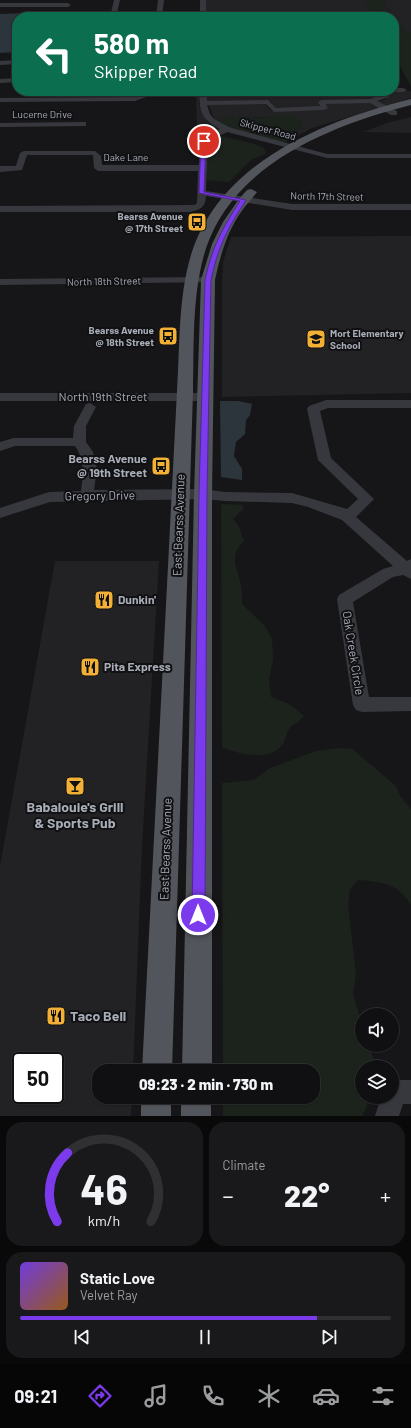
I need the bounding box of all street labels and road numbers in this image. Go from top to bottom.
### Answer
street label: Lucerne Drive [12,108,72,120]
street label: Skipper Road [239,116,297,142]
street label: Dake Lane [104,151,148,163]
street label: North 17th Street [290,189,364,203]
street label: North 18th Street [67,274,141,288]
street label: North 19th Street [59,389,147,403]
street label: East Bearss Avenue [169,474,187,576]
street label: Gregory Drive [65,487,135,503]
street label: Oak Creek Circle [340,610,368,696]
street label: East Bearss Avenue [156,798,174,900]

